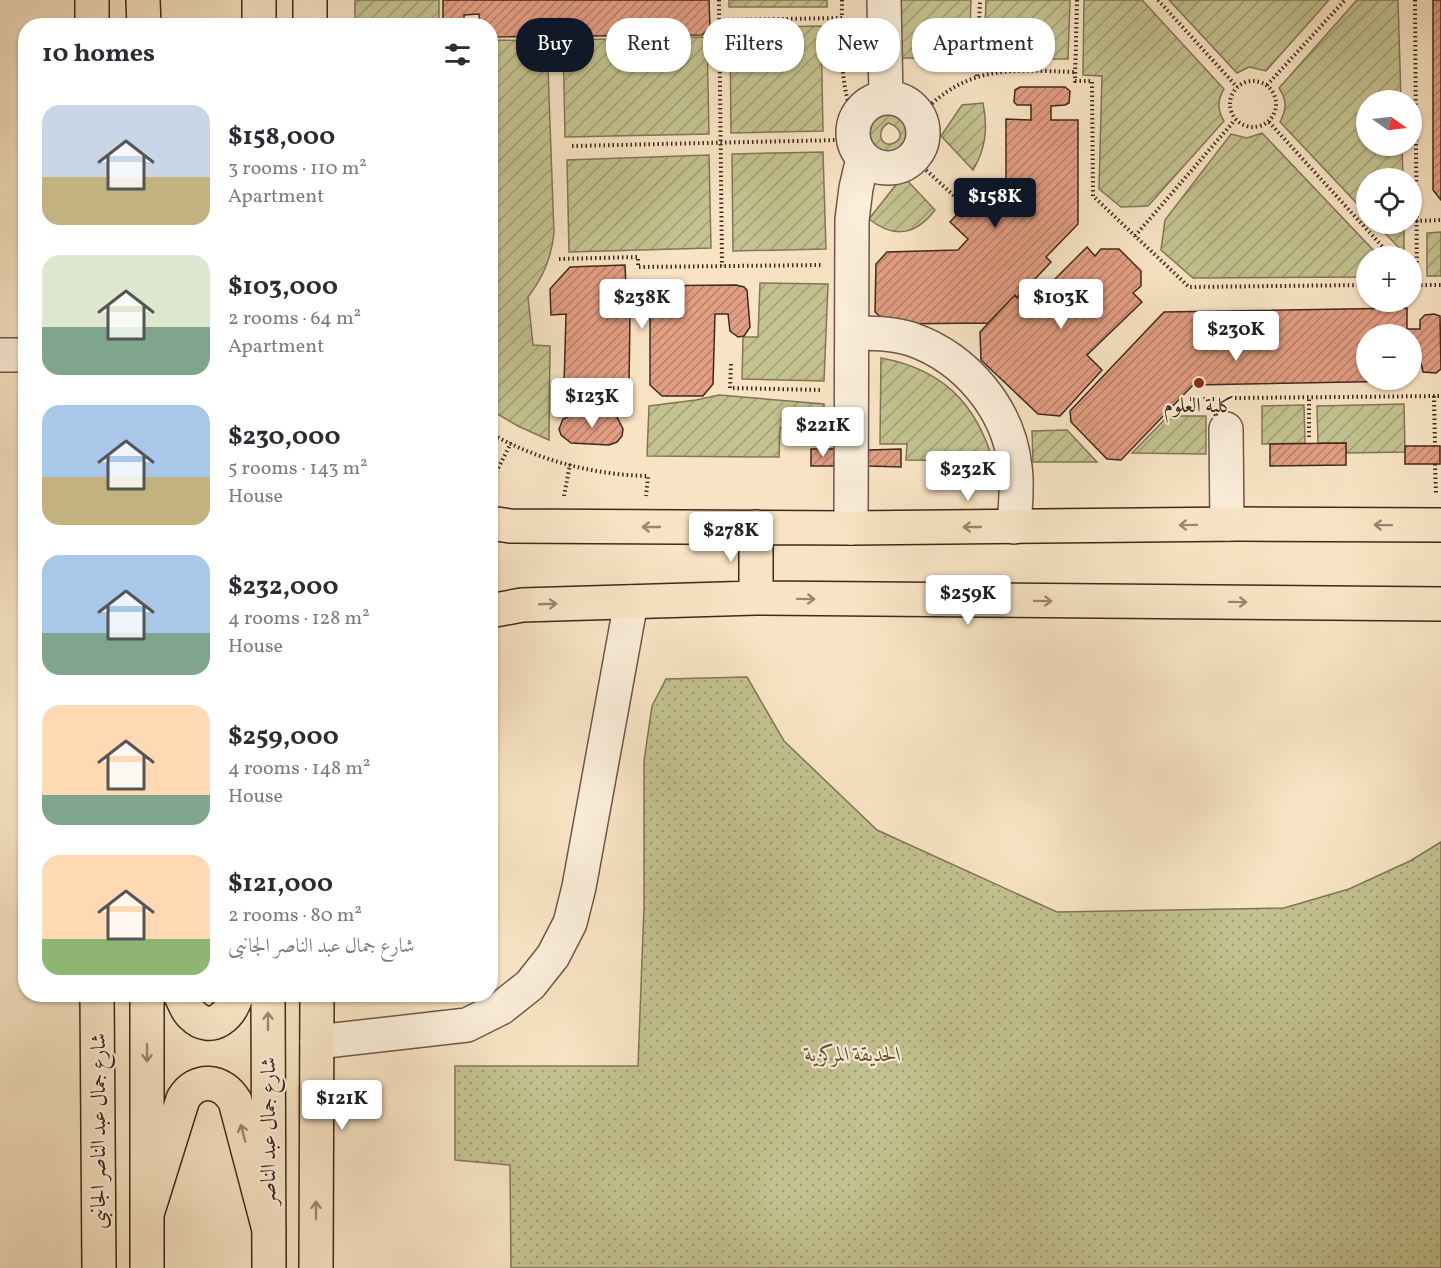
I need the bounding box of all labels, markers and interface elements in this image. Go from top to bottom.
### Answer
chip: Buy [516,18,594,72]
chip: Rent [606,18,691,72]
chip: Filters [703,18,804,72]
chip: New [816,18,900,72]
chip: Apartment [912,18,1055,72]
text: 10 homes [42,36,155,72]
icon: filters [441,38,474,71]
north arrow [1356,90,1422,156]
map controls [1356,90,1422,390]
text: $158,000 [228,119,335,155]
icon: home [90,129,162,201]
text: 3 rooms · 110 m² [228,155,367,183]
button: locate [1356,168,1422,234]
pin: $158K [953,178,1037,229]
text: Apartment [228,183,324,211]
text: $158K [968,183,1022,211]
button: + [1356,246,1422,312]
text: $103,000 [228,269,338,305]
icon: home [90,279,162,351]
pin: $238K [600,279,684,330]
pin: $103K [1019,279,1103,330]
text: $238K [614,284,670,312]
text: $103K [1033,284,1089,312]
text: 2 rooms · 64 m² [228,305,361,333]
pin: $230K [1194,311,1278,362]
text: $230K [1207,316,1265,344]
button: − [1356,324,1422,390]
text: Apartment [228,333,324,361]
marker: كلية العلوم [1192,376,1206,390]
pin: $123K [550,378,634,429]
text: $123K [565,383,619,411]
place label: كلية العلوم [1163,392,1235,423]
pin: $221K [781,407,865,458]
text: $221K [796,412,850,440]
text: $230,000 [228,419,341,455]
icon: home [90,429,162,501]
pin: $232K [926,451,1010,502]
text: 5 rooms · 143 m² [228,455,368,483]
text: $232K [940,456,996,484]
text: House [228,483,283,511]
pin: $278K [689,512,773,563]
text: $278K [703,517,759,545]
one-way arrow [1178,519,1198,531]
one-way arrow [1373,519,1393,531]
one-way arrow [641,521,661,533]
one-way arrow [962,521,982,533]
text: $232,000 [228,569,339,605]
pin: $259K [926,575,1010,626]
icon: home [90,579,162,651]
text: $259K [940,580,996,608]
one-way arrow [796,593,816,605]
one-way arrow [1033,595,1053,607]
one-way arrow [1228,597,1248,608]
one-way arrow [538,598,558,610]
text: 4 rooms · 128 m² [228,605,370,633]
text: House [228,633,283,661]
text: $259,000 [228,719,339,755]
icon: home [90,729,162,801]
text: 4 rooms · 148 m² [228,755,370,783]
text: House [228,783,283,811]
text: $121,000 [228,866,333,902]
icon: home [90,879,162,951]
text: 2 rooms · 80 m² [228,902,362,930]
text: شارع جمال عبد الناصر الجانبى [228,933,415,961]
one-way arrow [262,1011,274,1031]
street label: شارع جمال عبد الناصر الجانبى [85,1033,116,1229]
park label: الحديقة المركزية [803,1041,901,1070]
one-way arrow [141,1042,153,1062]
street label: شارع جمال عبد الناصر [255,1057,286,1207]
pin: $121K [300,1080,384,1131]
text: $121K [316,1085,368,1113]
one-way arrow [237,1124,248,1143]
one-way arrow [310,1200,322,1220]

